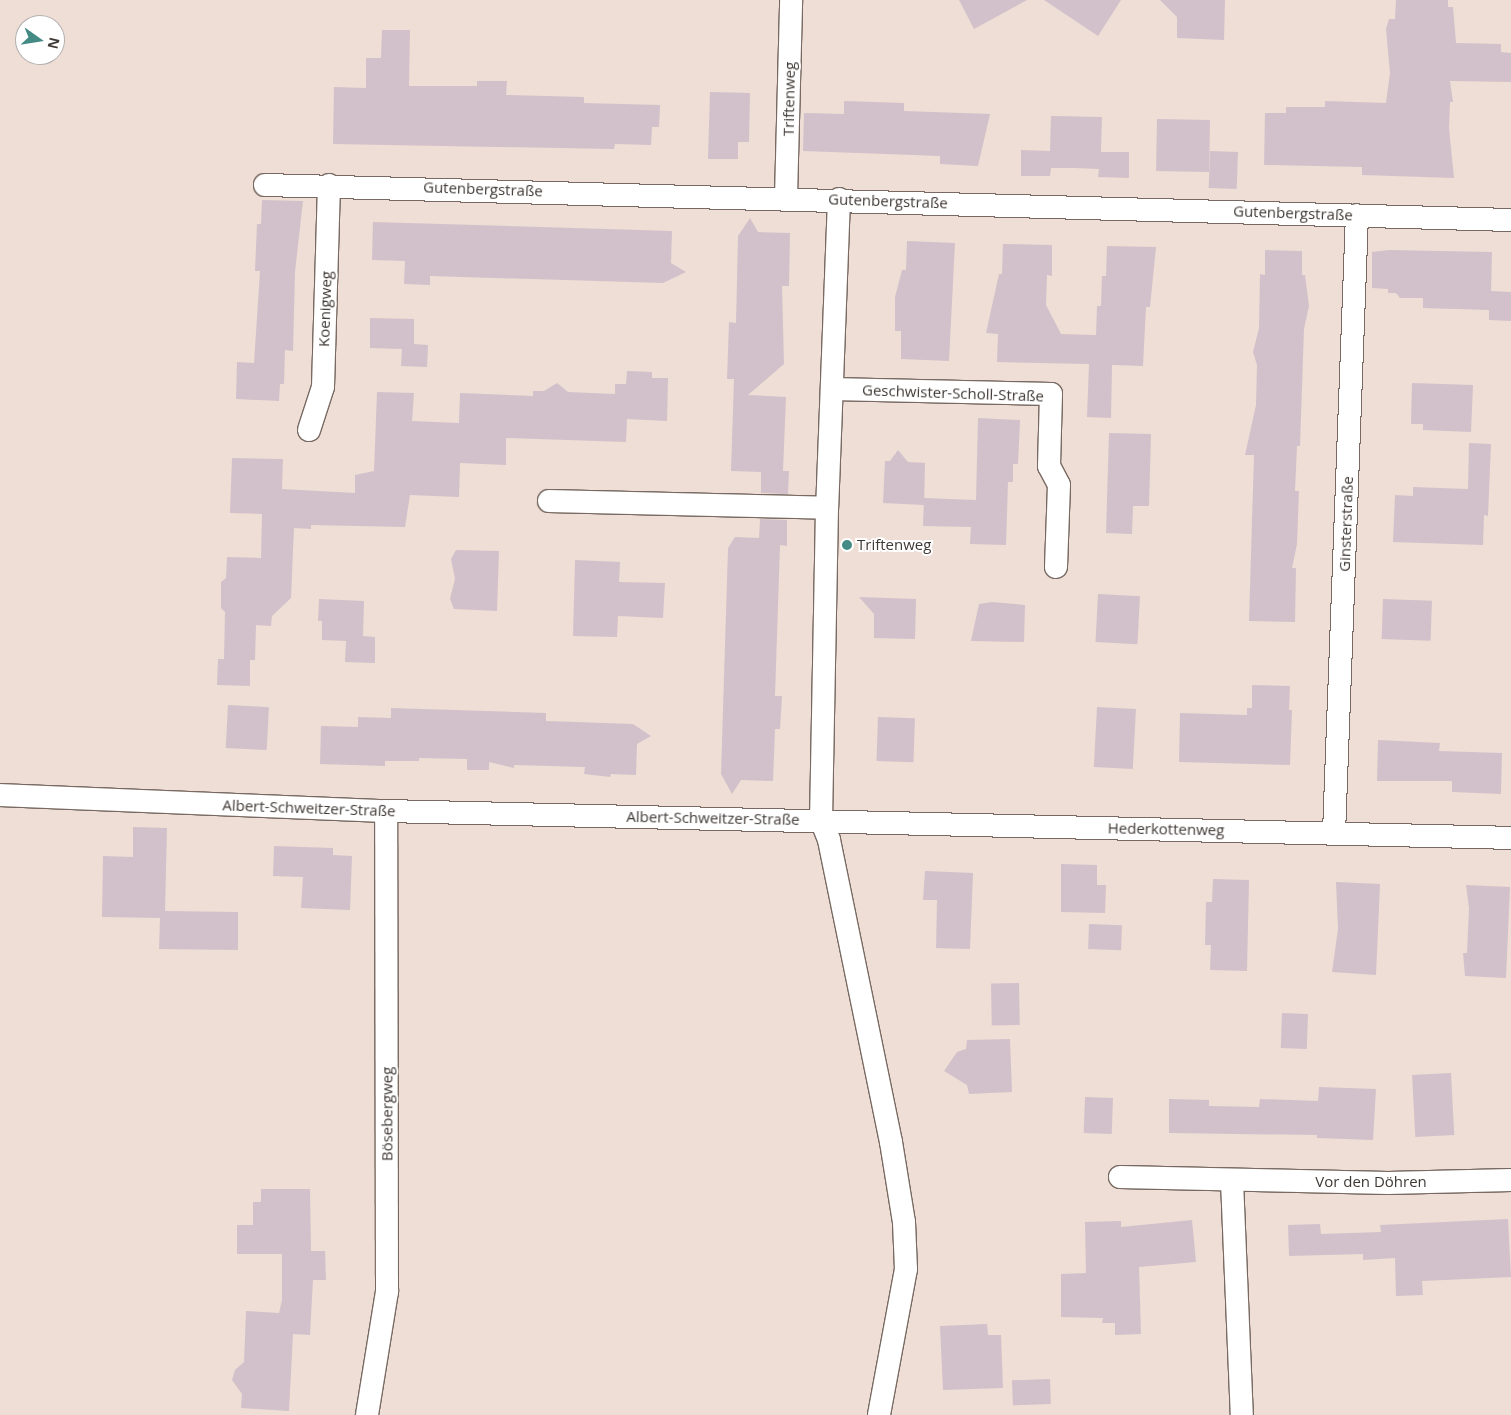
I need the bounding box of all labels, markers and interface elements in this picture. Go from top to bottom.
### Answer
north arrow [15,15,65,65]
text: N [44,36,65,51]
street label: Triftenweg [779,62,799,136]
street label: Gutenbergstraße [423,178,543,200]
street label: Gutenbergstraße [828,190,948,212]
street label: Gutenbergstraße [1233,202,1353,224]
street label: Koenigweg [315,271,335,347]
street label: Geschwister-Scholl-Straße [862,381,1044,405]
street label: Ginsterstraße [1335,476,1357,572]
place label: Triftenweg [857,536,931,554]
marker: Triftenweg [841,539,853,551]
street label: Albert-Schweitzer-Straße [222,796,396,820]
street label: Albert-Schweitzer-Straße [626,807,800,829]
street label: Hederkottenweg [1108,819,1224,839]
street label: Bösebergweg [378,1067,396,1161]
street label: Vor den Döhren [1315,1173,1427,1191]

